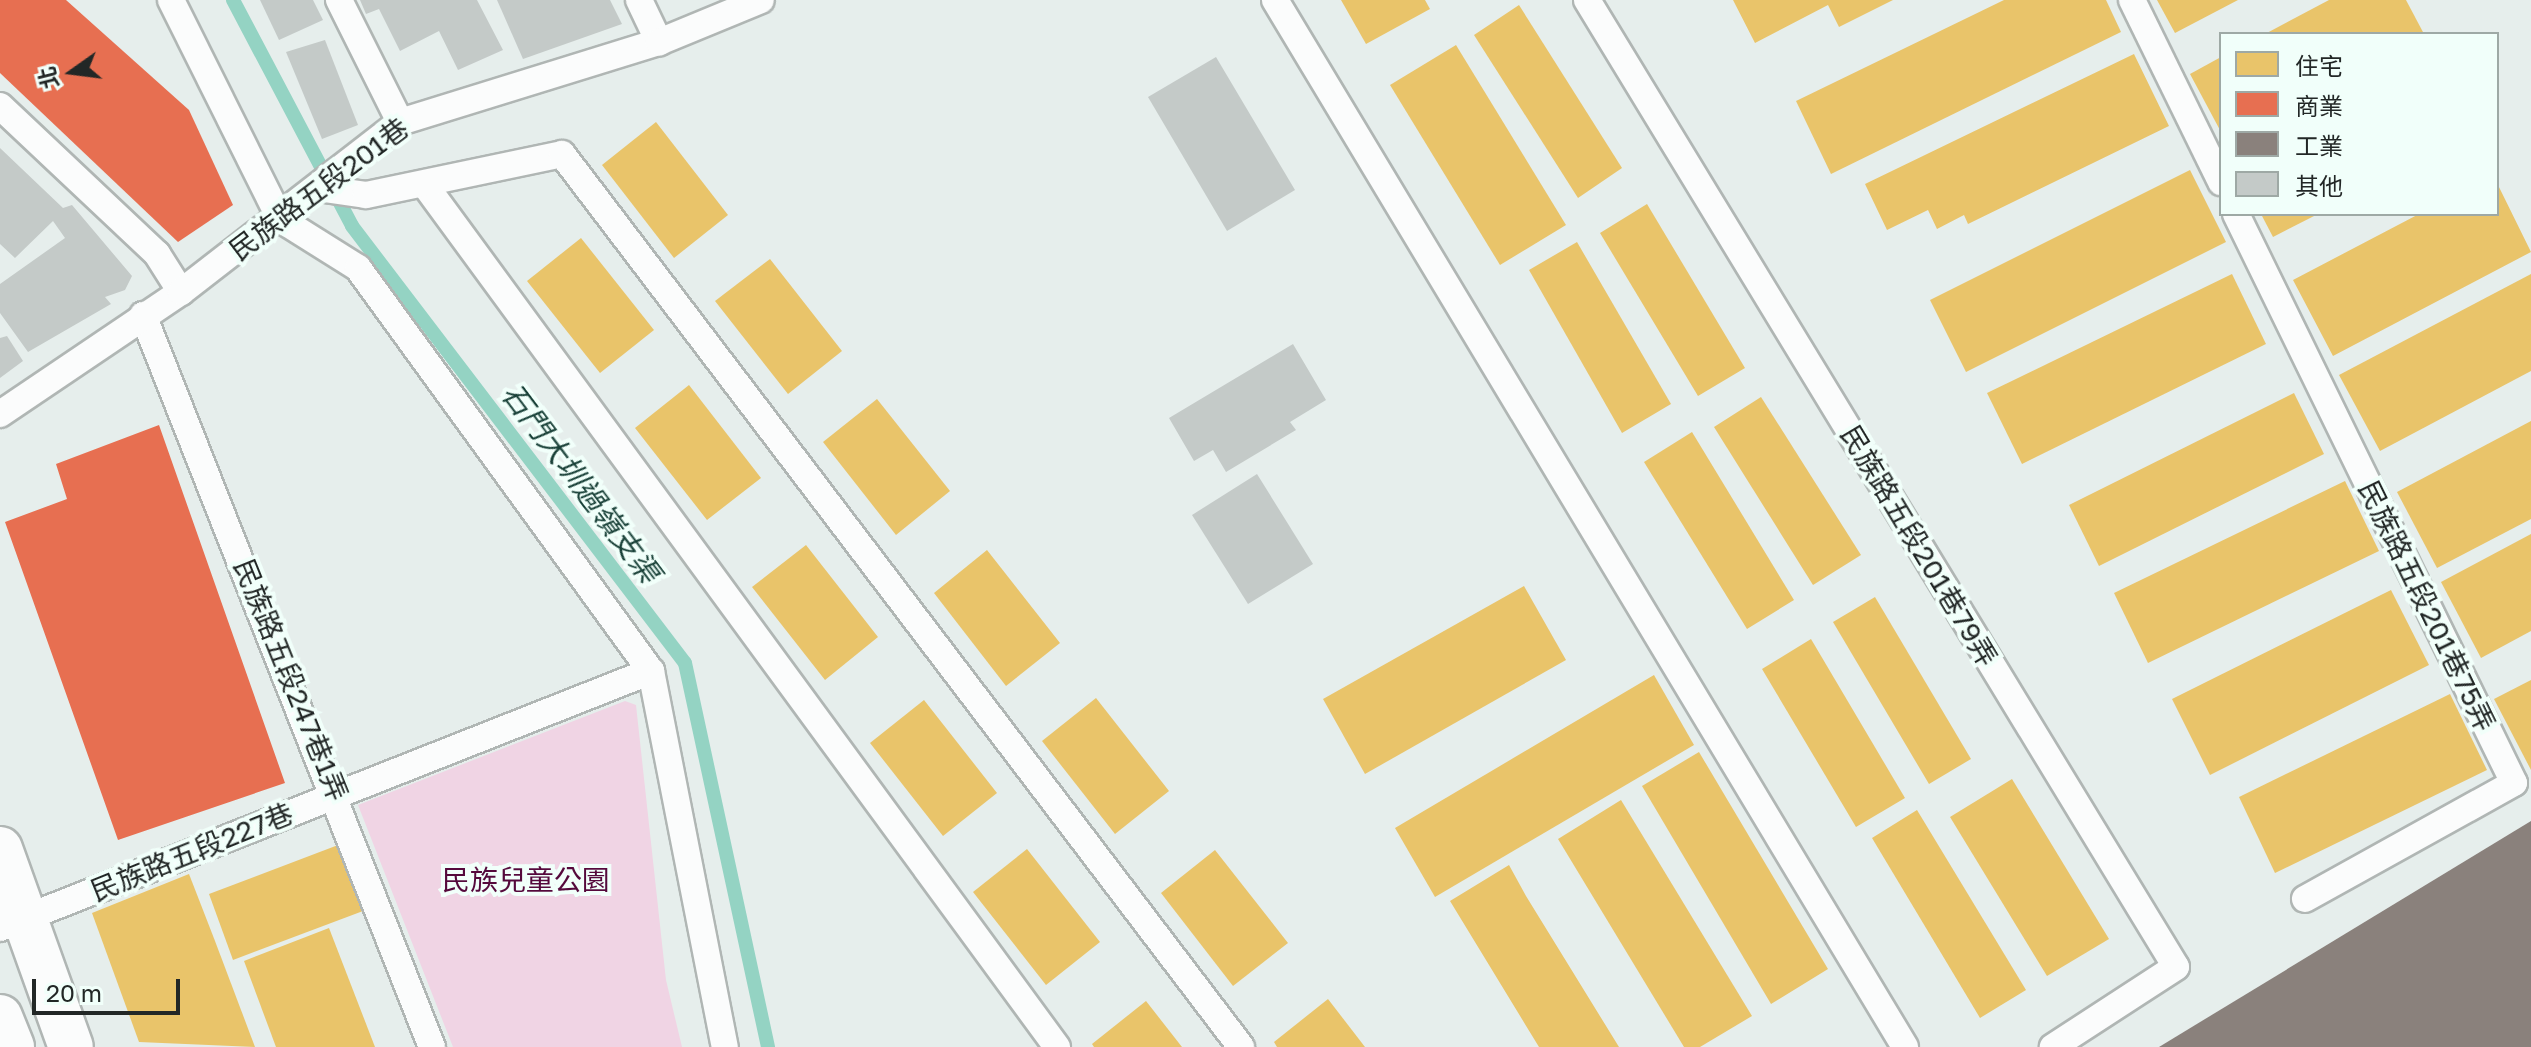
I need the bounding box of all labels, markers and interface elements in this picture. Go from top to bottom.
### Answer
north arrow [32,32,112,112]
legend [2219,32,2499,216]
text: 住宅 [2295,51,2343,80]
text: 北 [32,64,64,92]
text: 商業 [2295,91,2343,120]
street label: 民族路五段201巷 [223,111,415,267]
text: 工業 [2295,131,2343,160]
text: 其他 [2295,171,2343,200]
water label: 石門大圳過嶺支渠 [494,376,668,590]
street label: 民族路五段201巷79弄 [1834,420,2004,672]
street label: 民族路五段201巷75弄 [2352,475,2502,737]
street label: 民族路五段247巷1弄 [227,554,355,806]
street label: 民族路五段227巷 [86,796,298,908]
park label: 民族兒童公園 [442,863,610,897]
scale bar [36,963,184,1013]
text: 20 m [46,978,102,1007]

